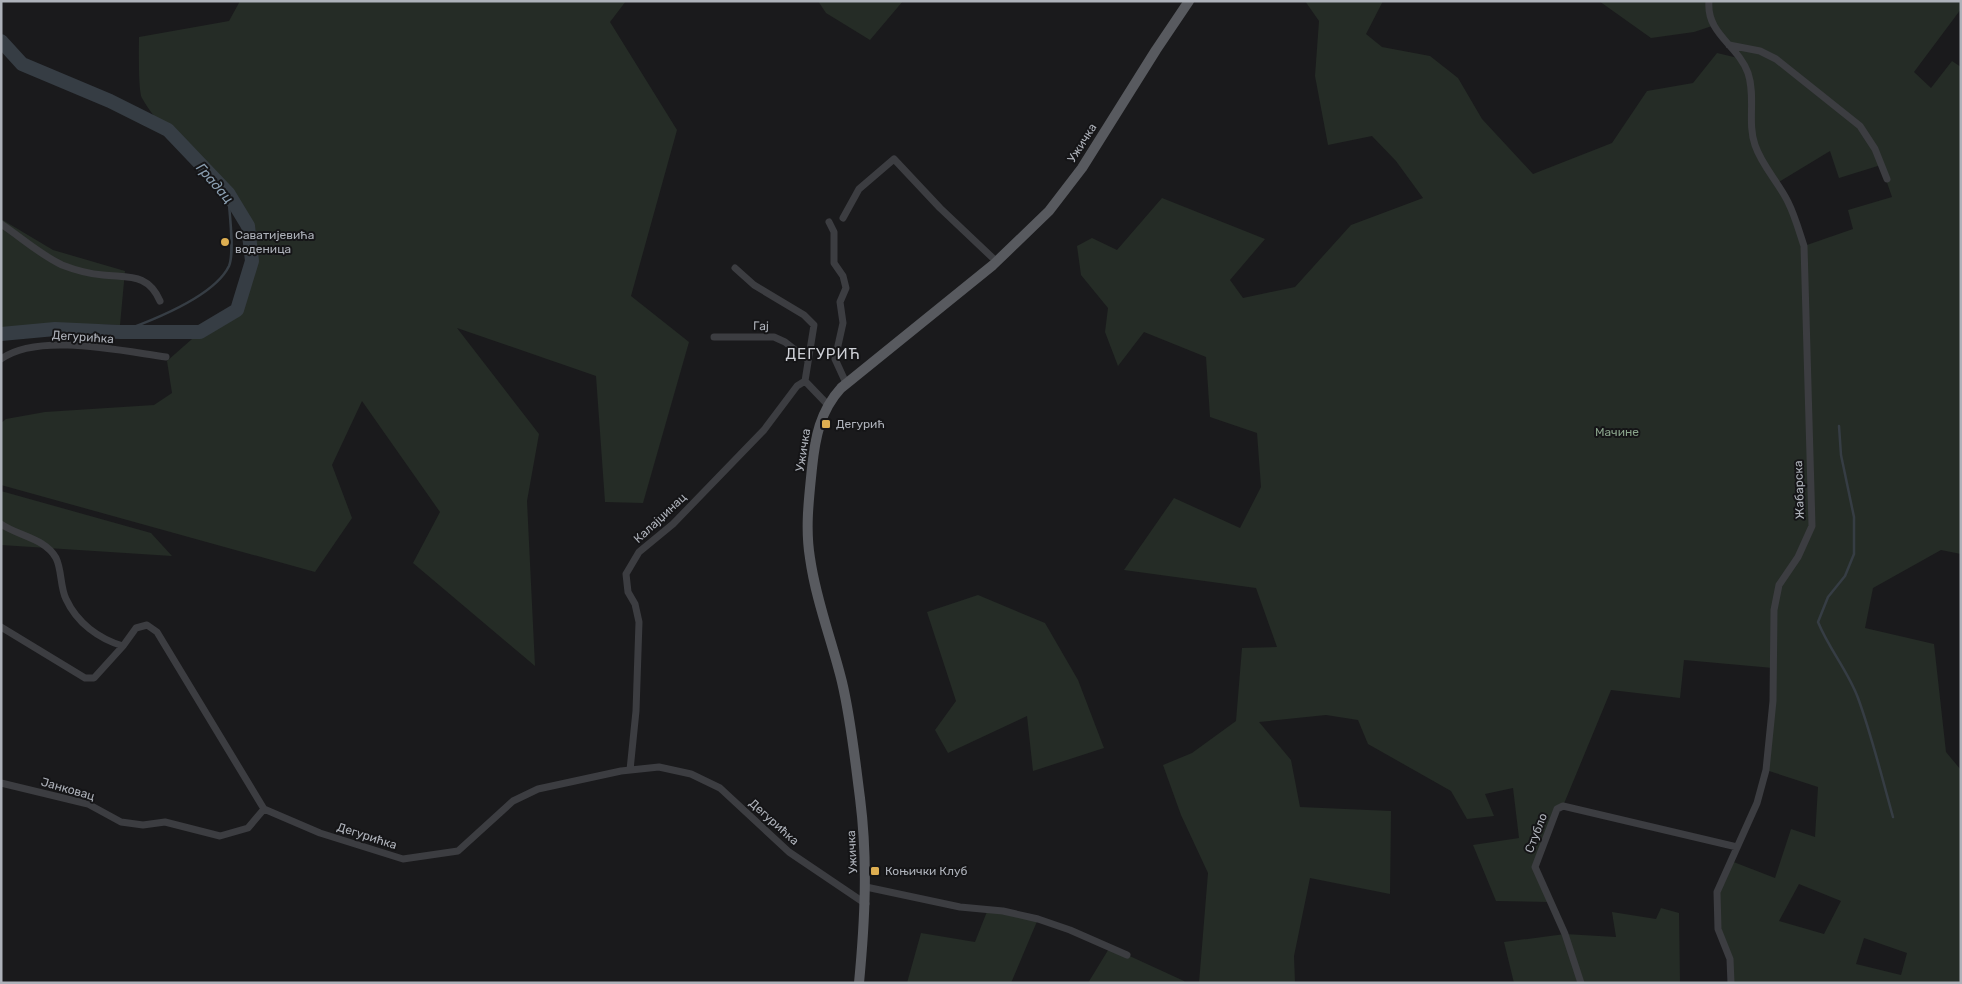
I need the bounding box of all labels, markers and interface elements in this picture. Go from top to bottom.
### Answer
street label: Ужичка [1065,121,1099,165]
water label: Градац [193,160,237,207]
place label: Саватијевића воденица [235,228,314,256]
marker: Саватијевића воденица [219,236,231,248]
street label: Гај [753,319,769,333]
street label: Дегурићка [52,328,114,346]
district label: ДЕГУРИЋ [785,345,861,363]
place label: Дегурић [836,417,885,431]
marker: Дегурић [820,418,832,430]
park label: Мачине [1595,425,1639,439]
street label: Ужичка [793,427,813,473]
street label: Жабарска [1791,460,1807,520]
street label: Калајџинац [631,490,690,546]
street label: Јанковац [39,775,97,804]
street label: Дегурићка [746,796,802,848]
street label: Стубло [1522,811,1550,855]
street label: Дегурићка [335,820,399,852]
street label: Ужичка [844,830,860,874]
place label: Коњички Клуб [885,864,968,878]
marker: Коњички Клуб [869,865,881,877]

